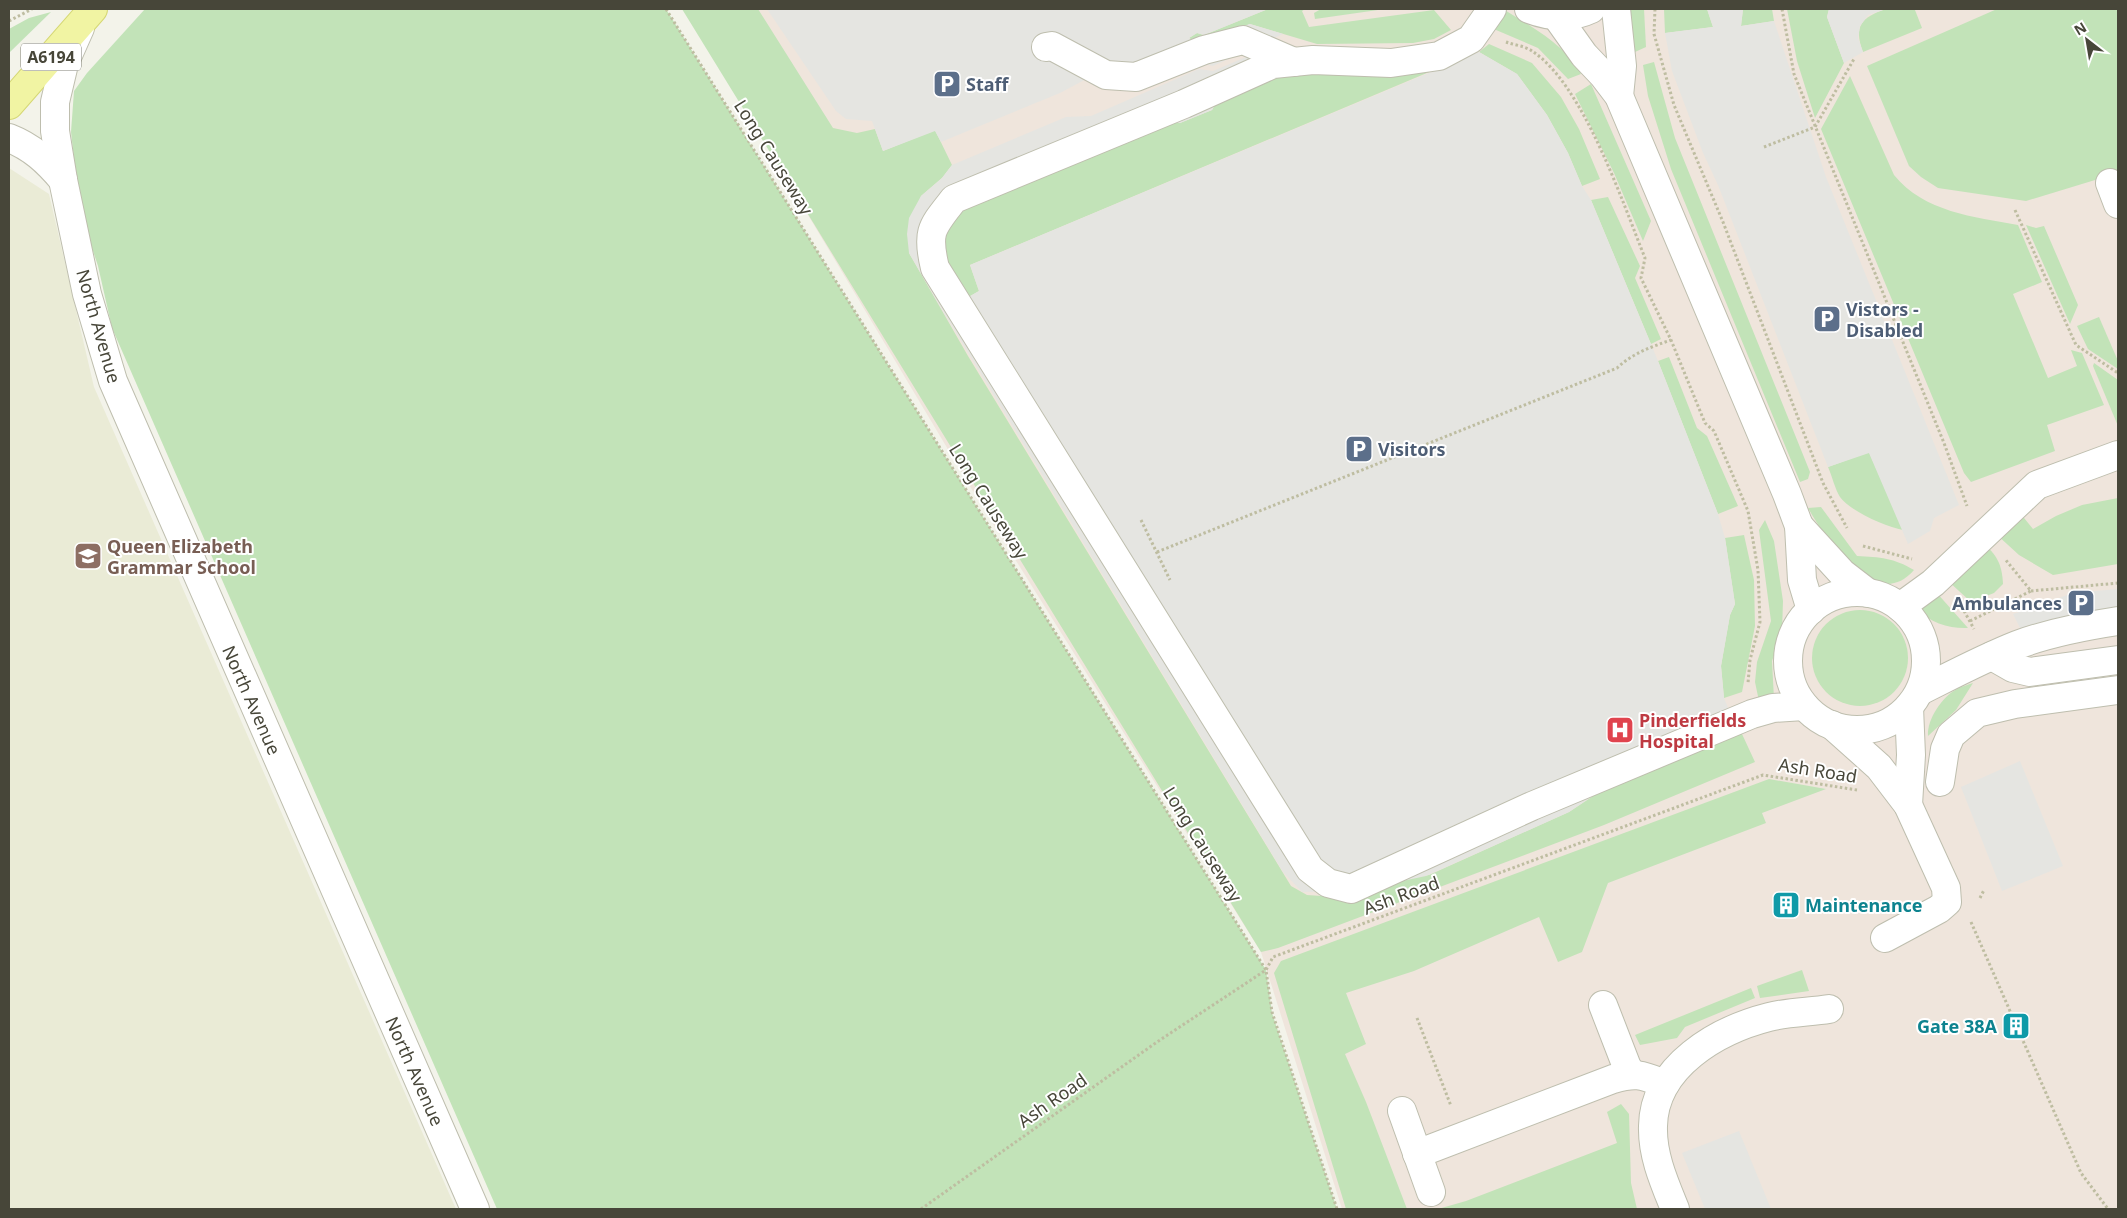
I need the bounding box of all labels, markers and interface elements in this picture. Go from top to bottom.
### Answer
north arrow [2062,15,2112,65]
text: N [2070,17,2090,40]
road number: A6194 [21,44,81,70]
parking icon: Staff [932,69,962,99]
place label: Staff [966,72,1010,96]
street label: Long Causeway [729,95,819,220]
street label: North Avenue [71,266,127,386]
place label: Vistors - Disabled [1846,297,1923,342]
parking icon: Vistors - Disabled [1812,304,1842,334]
parking icon: Visitors [1344,434,1374,464]
place label: Visitors [1378,437,1446,461]
street label: Long Causeway [944,439,1034,564]
place label: Queen Elizabeth Grammar School [107,534,256,579]
school or university icon: Queen Elizabeth Grammar School [73,541,103,571]
parking icon: Ambulances [2066,588,2096,618]
place label: Ambulances [1952,591,2062,615]
street label: North Avenue [217,641,287,759]
place label: Pinderfields Hospital [1639,708,1746,753]
hospital icon: Pinderfields Hospital [1605,715,1635,745]
street label: Ash Road [1777,752,1859,788]
street label: Long Causeway [1158,782,1248,907]
street label: Ash Road [1360,870,1442,920]
building icon: Maintenance [1771,890,1801,920]
place label: Maintenance [1805,893,1923,917]
building icon: Gate 38A [2001,1011,2031,1041]
street label: North Avenue [380,1012,450,1130]
place label: Gate 38A [1917,1014,1998,1038]
street label: Ash Road [1013,1067,1091,1133]

